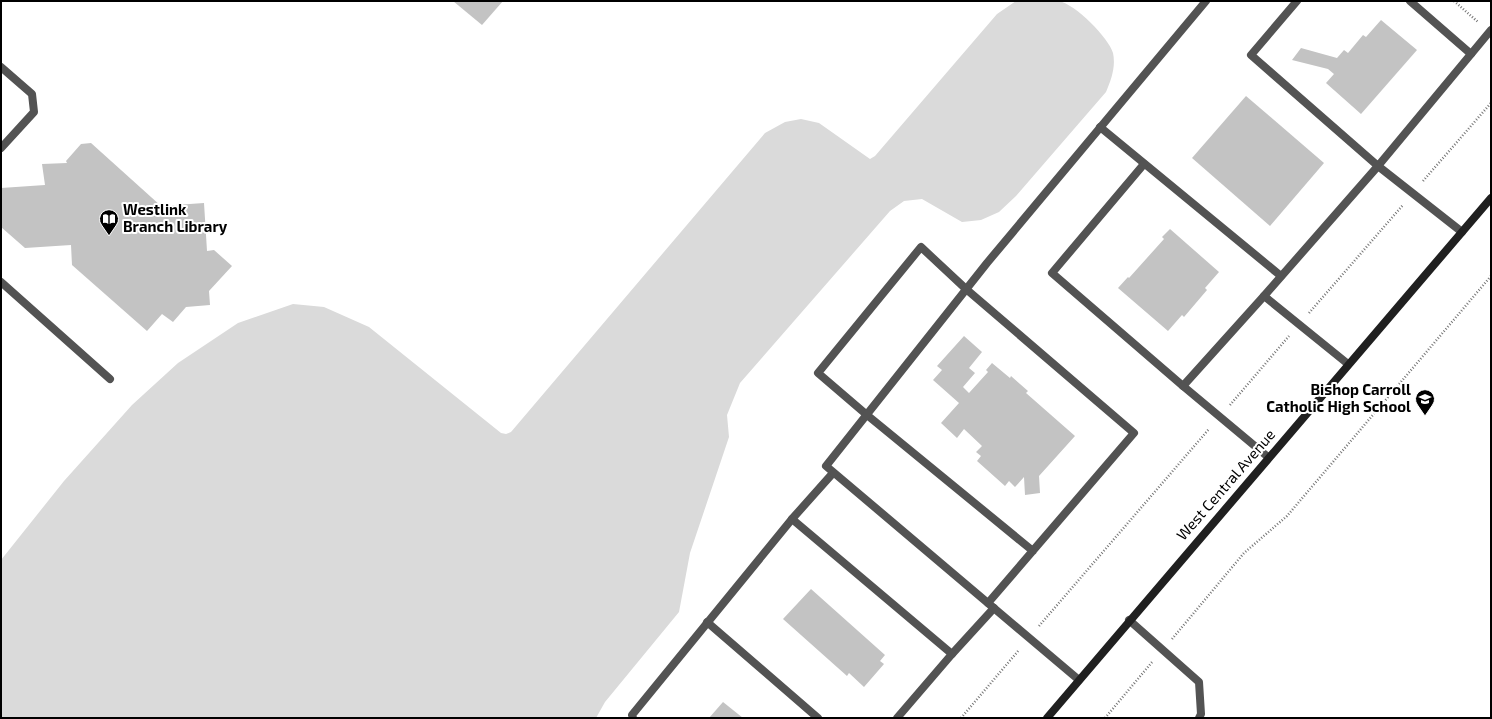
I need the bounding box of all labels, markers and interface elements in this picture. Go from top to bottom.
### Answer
place label: Westlink Branch Library [123,200,228,236]
library icon: Westlink Branch Library [98,208,120,236]
place label: Bishop Carroll Catholic High School [1266,380,1411,415]
school or university icon: Bishop Carroll Catholic High School [1414,388,1436,416]
street label: West Central Avenue [1172,425,1278,544]

